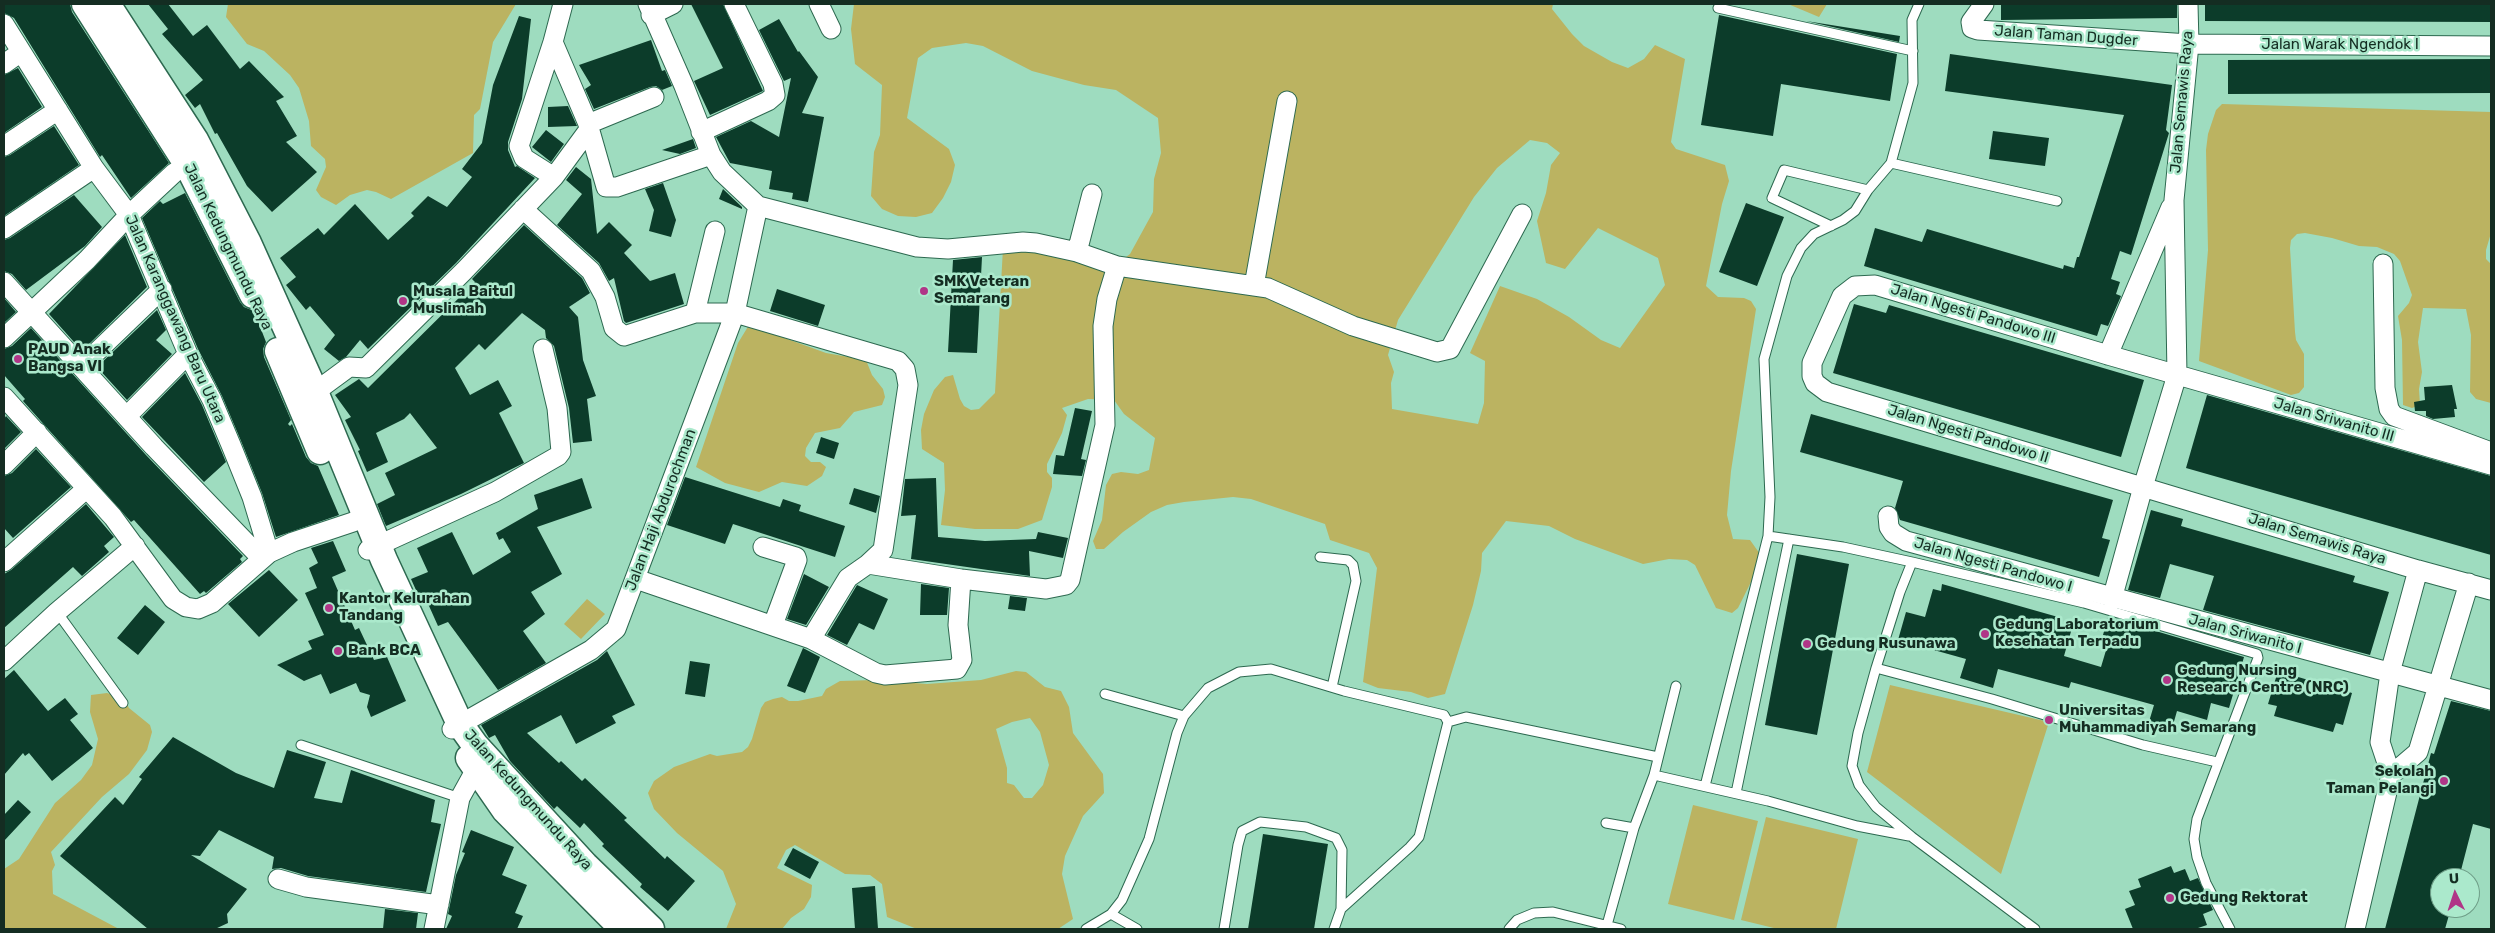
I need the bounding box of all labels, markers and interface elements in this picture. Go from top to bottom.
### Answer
street label: Jalan Taman Dugder [1994,22,2138,50]
street label: Jalan Semawis Raya [2167,30,2197,174]
street label: Jalan Warak Ngendok I [2261,36,2419,54]
street label: Jalan Kedungmundu Raya [180,161,276,333]
street label: Jalan Karanggawang Baru Utara [121,212,229,426]
place label: SMK Veteran Semarang [934,273,1029,308]
street label: Jalan Ngesti Pandowo III [1888,280,2058,348]
place label: Musala Baitul Muslimah [413,283,513,318]
marker: SMK Veteran Semarang [918,285,930,297]
marker: Musala Baitul Muslimah [397,295,409,307]
place label: PAUD Anak Bangsa VI [28,341,111,376]
marker: PAUD Anak Bangsa VI [12,353,24,365]
street label: Jalan Sriwanito III [2272,394,2396,446]
street label: Jalan Ngesti Pandowo II [1885,401,2051,467]
street label: Jalan Haji Abdurochman [622,427,700,593]
street label: Jalan Semawis Raya [2246,510,2388,568]
street label: Jalan Ngesti Pandowo I [1912,534,2074,596]
place label: Kantor Kelurahan Tandang [339,590,470,625]
marker: Kantor Kelurahan Tandang [323,602,335,614]
street label: Jalan Sriwanito I [2187,610,2303,658]
place label: Gedung Laboratorium Kesehatan Terpadu [1995,616,2159,651]
marker: Gedung Laboratorium Kesehatan Terpadu [1979,628,1991,640]
place label: Gedung Rusunawa [1817,635,1956,653]
marker: Gedung Rusunawa [1801,638,1813,650]
place label: Bank BCA [348,642,421,660]
marker: Bank BCA [332,645,344,657]
place label: Gedung Nursing Research Centre (NRC) [2177,662,2349,697]
marker: Gedung Nursing Research Centre (NRC) [2161,674,2173,686]
place label: Universitas Muhammadiyah Semarang [2059,702,2256,737]
marker: Universitas Muhammadiyah Semarang [2043,714,2055,726]
street label: Jalan Kedungmundu Raya [460,726,596,874]
place label: Sekolah Taman Pelangi [2326,763,2434,798]
marker: Sekolah Taman Pelangi [2438,775,2450,787]
north arrow [2430,868,2480,918]
text: U [2448,870,2460,887]
place label: Gedung Rektorat [2180,889,2308,907]
marker: Gedung Rektorat [2164,892,2176,904]

